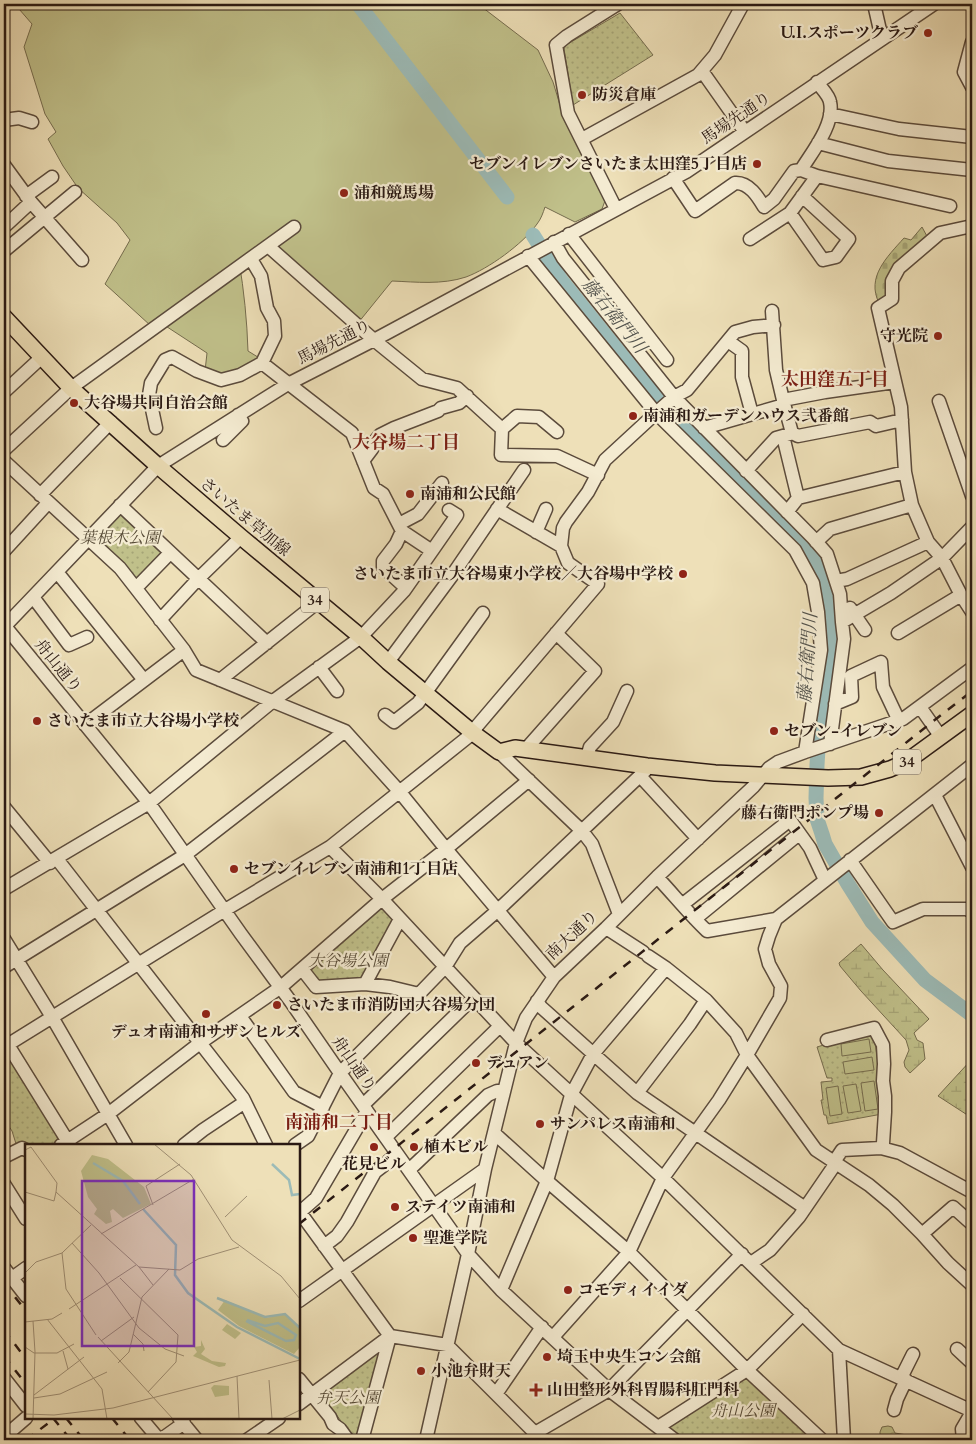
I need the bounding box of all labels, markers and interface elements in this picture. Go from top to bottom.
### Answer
place label: U.I.スポーツクラブ [780,22,918,44]
marker: U.I.スポーツクラブ [922,27,934,39]
place label: 防災倉庫 [592,84,656,106]
street label: 馬場先通り [697,87,775,149]
marker: 防災倉庫 [576,89,588,101]
place label: セブンイレブンさいたま太田窪5丁目店 [469,153,747,175]
marker: セブンイレブンさいたま太田窪5丁目店 [751,158,763,170]
place label: 浦和競馬場 [354,182,434,204]
marker: 浦和競馬場 [338,187,350,199]
water label: 藤右衛門川 [576,273,653,360]
street label: 馬場先通り [293,314,375,370]
place label: 守光院 [880,325,928,347]
marker: 守光院 [932,330,944,342]
district label: 太田窪五丁目 [781,367,889,392]
place label: 大谷場共同自治会館 [84,392,228,414]
marker: 大谷場共同自治会館 [68,397,80,409]
place label: 南浦和ガーデンハウス弐番館 [643,405,849,427]
marker: 南浦和ガーデンハウス弐番館 [627,410,639,422]
district label: 大谷場二丁目 [352,430,460,455]
street label: さいたま草加線 [195,473,295,561]
place label: 南浦和公民館 [420,483,516,505]
marker: 南浦和公民館 [404,488,416,500]
park label: 葉根木公園 [80,527,163,549]
place label: さいたま市立大谷場東小学校／大谷場中学校 [353,563,674,585]
marker: さいたま市立大谷場東小学校／大谷場中学校 [677,568,689,580]
road number: 34 [301,588,329,612]
water label: 藤右衛門川 [792,610,824,704]
street label: 舟山通り [29,634,87,698]
place label: さいたま市立大谷場小学校 [47,710,240,732]
marker: さいたま市立大谷場小学校 [31,715,43,727]
place label: セブン-イレブン [784,720,902,742]
marker: セブン-イレブン [768,725,780,737]
road number: 34 [893,750,921,774]
place label: 藤右衛門ポンプ場 [741,802,869,824]
marker: 藤右衛門ポンプ場 [873,807,885,819]
place label: セブンイレブン南浦和1丁目店 [244,858,458,880]
marker: セブンイレブン南浦和1丁目店 [228,863,240,875]
street label: 南大通り [541,905,603,965]
park label: 大谷場公園 [308,950,391,972]
place label: さいたま市消防団大谷場分団 [287,994,495,1016]
marker: さいたま市消防団大谷場分団 [271,999,283,1011]
marker: デュオ南浦和サザンヒルズ [200,1008,212,1020]
place label: デュオ南浦和サザンヒルズ [111,1021,301,1043]
street label: 舟山通り [327,1031,381,1097]
place label: デュアン [486,1052,549,1074]
marker: デュアン [470,1057,482,1069]
district label: 南浦和二丁目 [285,1110,393,1135]
place label: サンパレス南浦和 [550,1113,676,1135]
marker: サンパレス南浦和 [534,1118,546,1130]
place label: 植木ビル [424,1136,488,1158]
marker: 花見ビル [368,1141,380,1153]
marker: 植木ビル [408,1141,420,1153]
inset map [25,1144,300,1419]
place label: 花見ビル [342,1153,406,1175]
place label: ステイツ南浦和 [405,1196,516,1218]
marker: ステイツ南浦和 [389,1201,401,1213]
place label: 聖進学院 [423,1227,487,1249]
marker: 聖進学院 [407,1232,419,1244]
place label: コモディイイダ [578,1279,688,1301]
marker: コモディイイダ [562,1284,574,1296]
place label: 埼玉中央生コン会館 [557,1346,701,1368]
marker: 埼玉中央生コン会館 [541,1351,553,1363]
place label: 小池弁財天 [431,1360,511,1382]
marker: 小池弁財天 [415,1365,427,1377]
place label: 山田整形外科胃腸科肛門科 [547,1379,740,1401]
marker: 山田整形外科胃腸科肛門科 [529,1383,543,1397]
park label: 弁天公園 [316,1387,383,1409]
park label: 舟山公園 [711,1400,778,1422]

